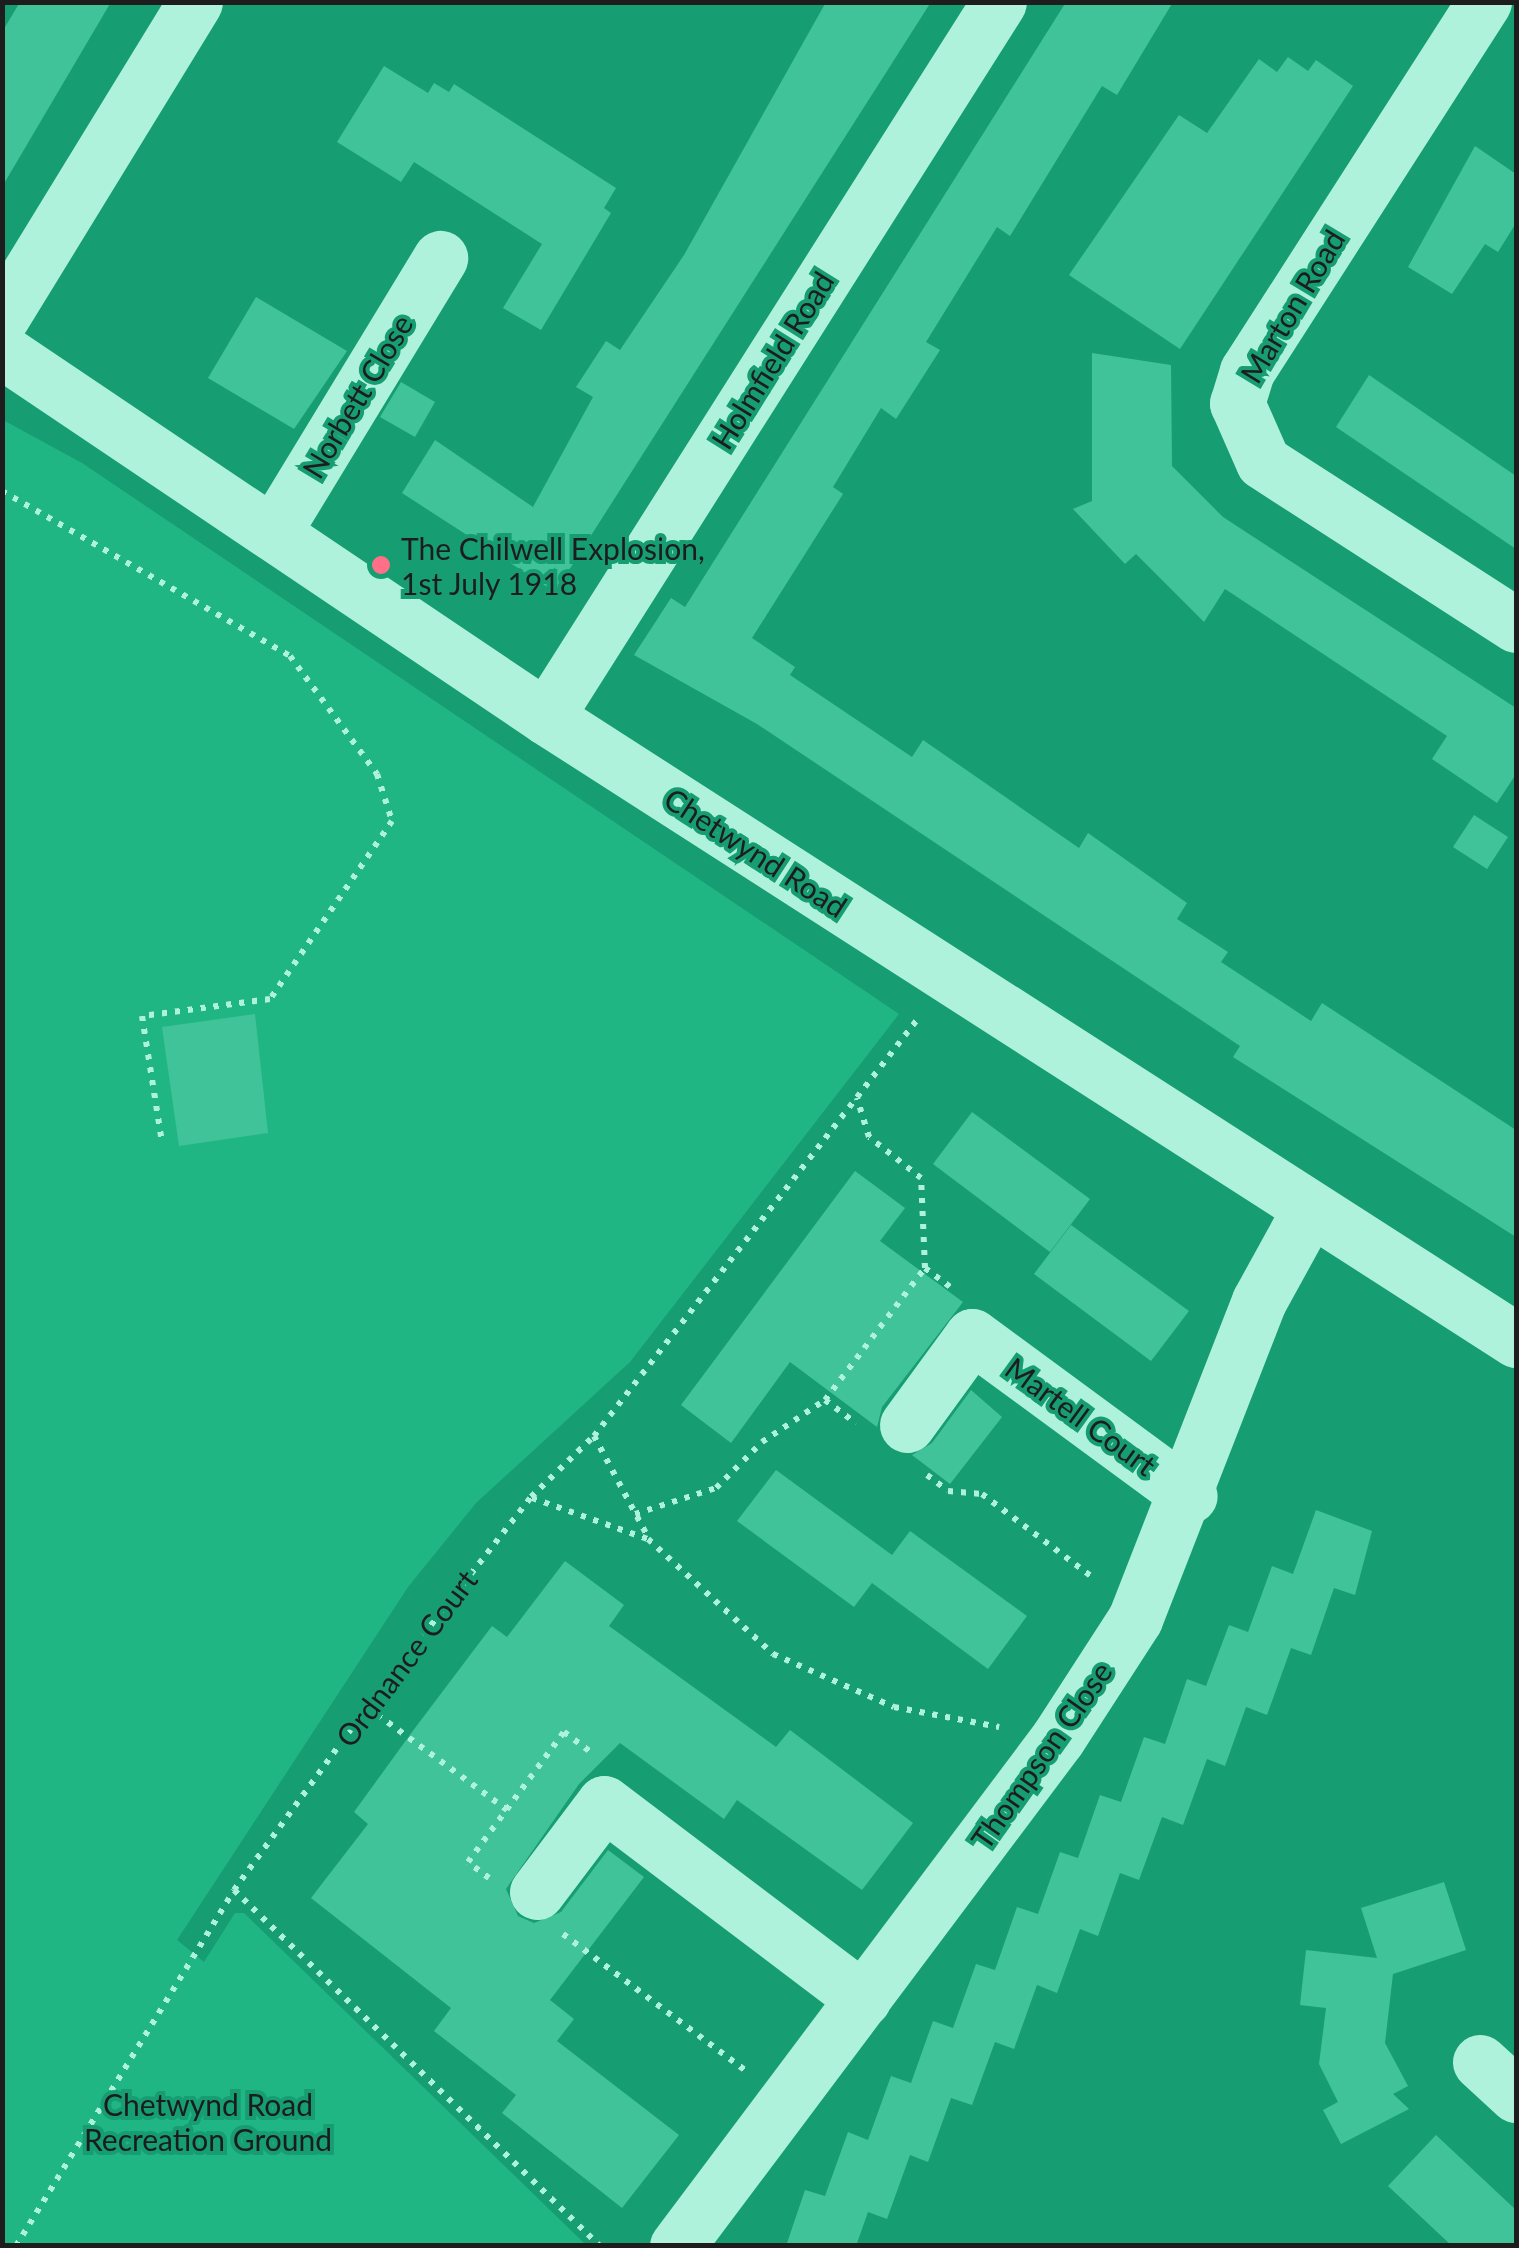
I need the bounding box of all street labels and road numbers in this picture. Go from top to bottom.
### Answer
street label: Marton Road [1232,223,1352,389]
street label: Holmfield Road [703,265,841,455]
street label: Norbett Close [294,308,420,484]
street label: Chetwynd Road [658,780,854,924]
street label: Martell Court [999,1349,1163,1483]
street label: Ordnance Court [328,1563,484,1753]
street label: Thompson Close [963,1655,1119,1855]

